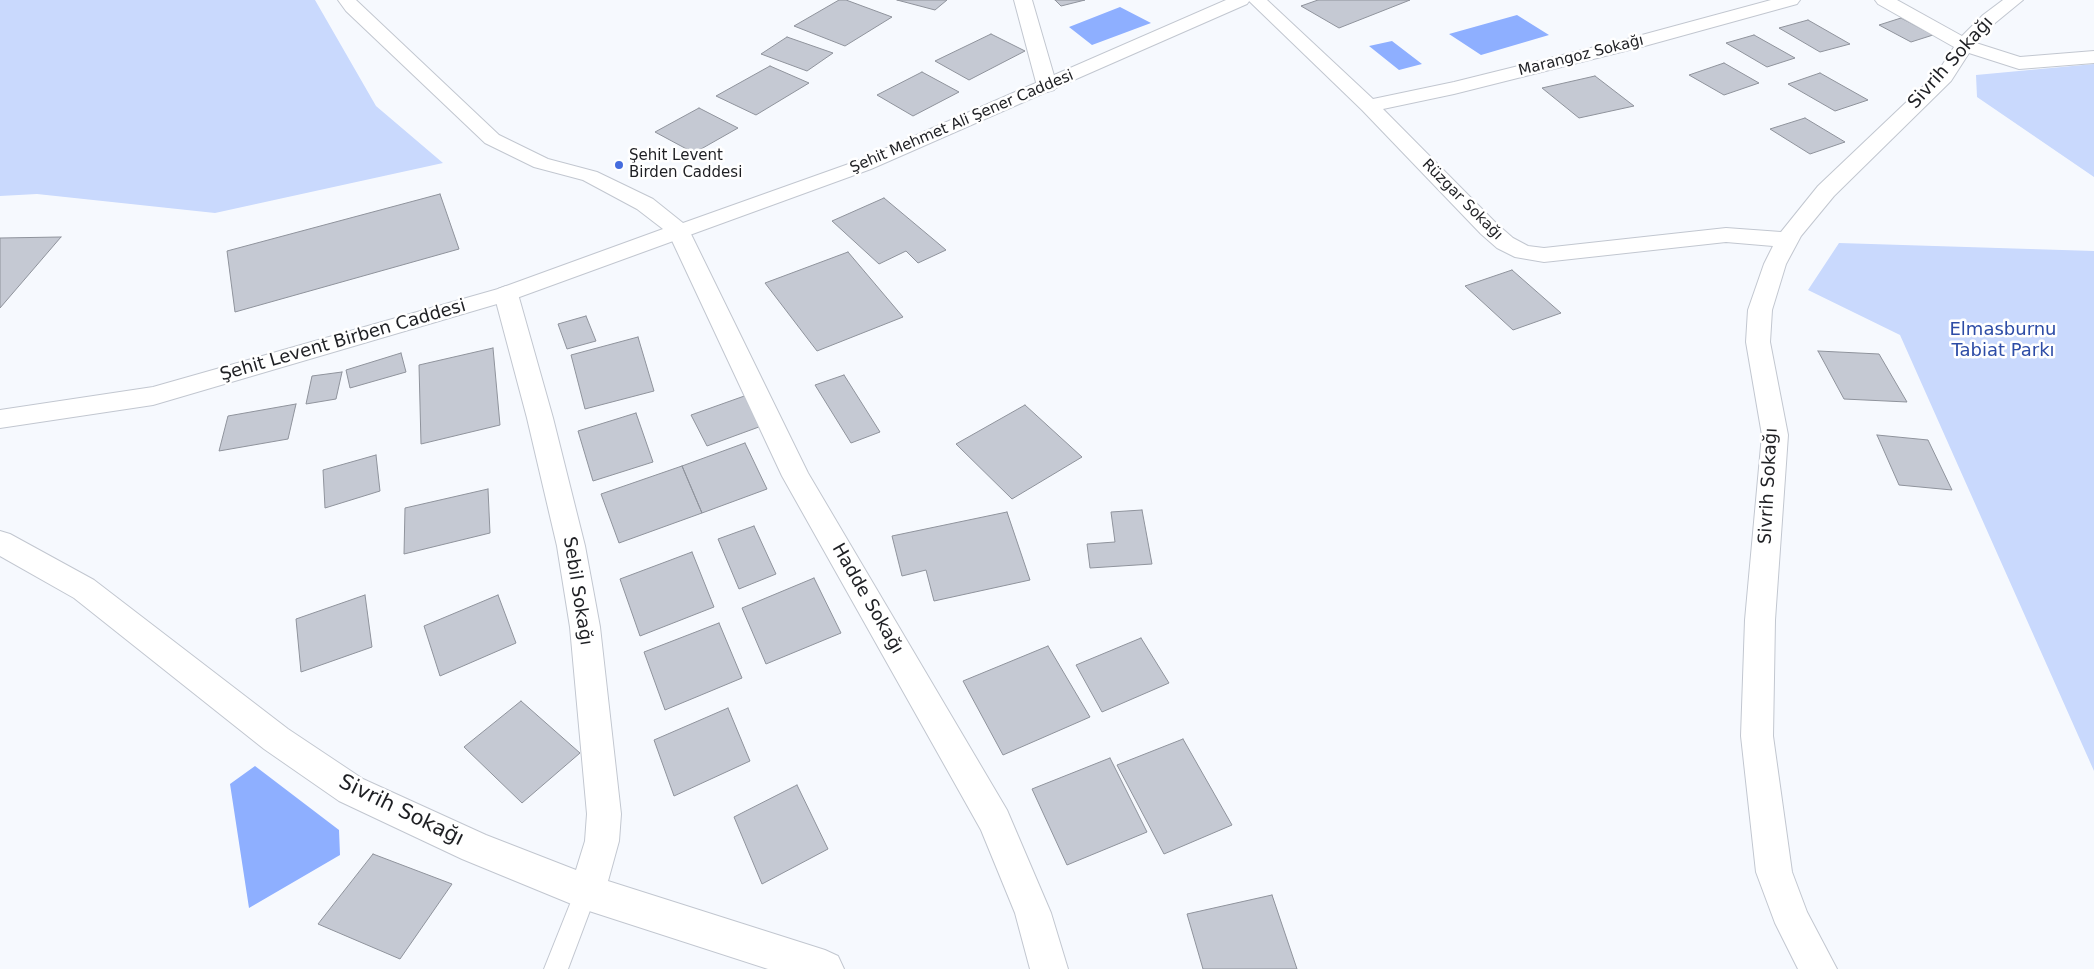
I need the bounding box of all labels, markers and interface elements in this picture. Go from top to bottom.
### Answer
street label: Sivrih Sokağı [1904,12,1998,114]
street label: Marangoz Sokağı [1517,32,1645,80]
street label: Şehit Mehmet Ali Şener Caddesi [848,67,1076,177]
place label: Şehit Levent Birden Caddesi [629,147,742,182]
street label: Rüzgar Sokağı [1418,156,1506,244]
marker: Şehit Levent Birden Caddesi [613,159,625,171]
street label: Şehit Levent Birben Caddesi [218,296,468,386]
park label: Elmasburnu Tabiat Parkı [1949,319,2057,362]
street label: Sivrih Sokağı [1755,427,1783,545]
street label: Sebil Sokağı [558,535,596,647]
street label: Hadde Sokağı [827,540,907,658]
street label: Sivrih Sokağı [334,770,468,852]

